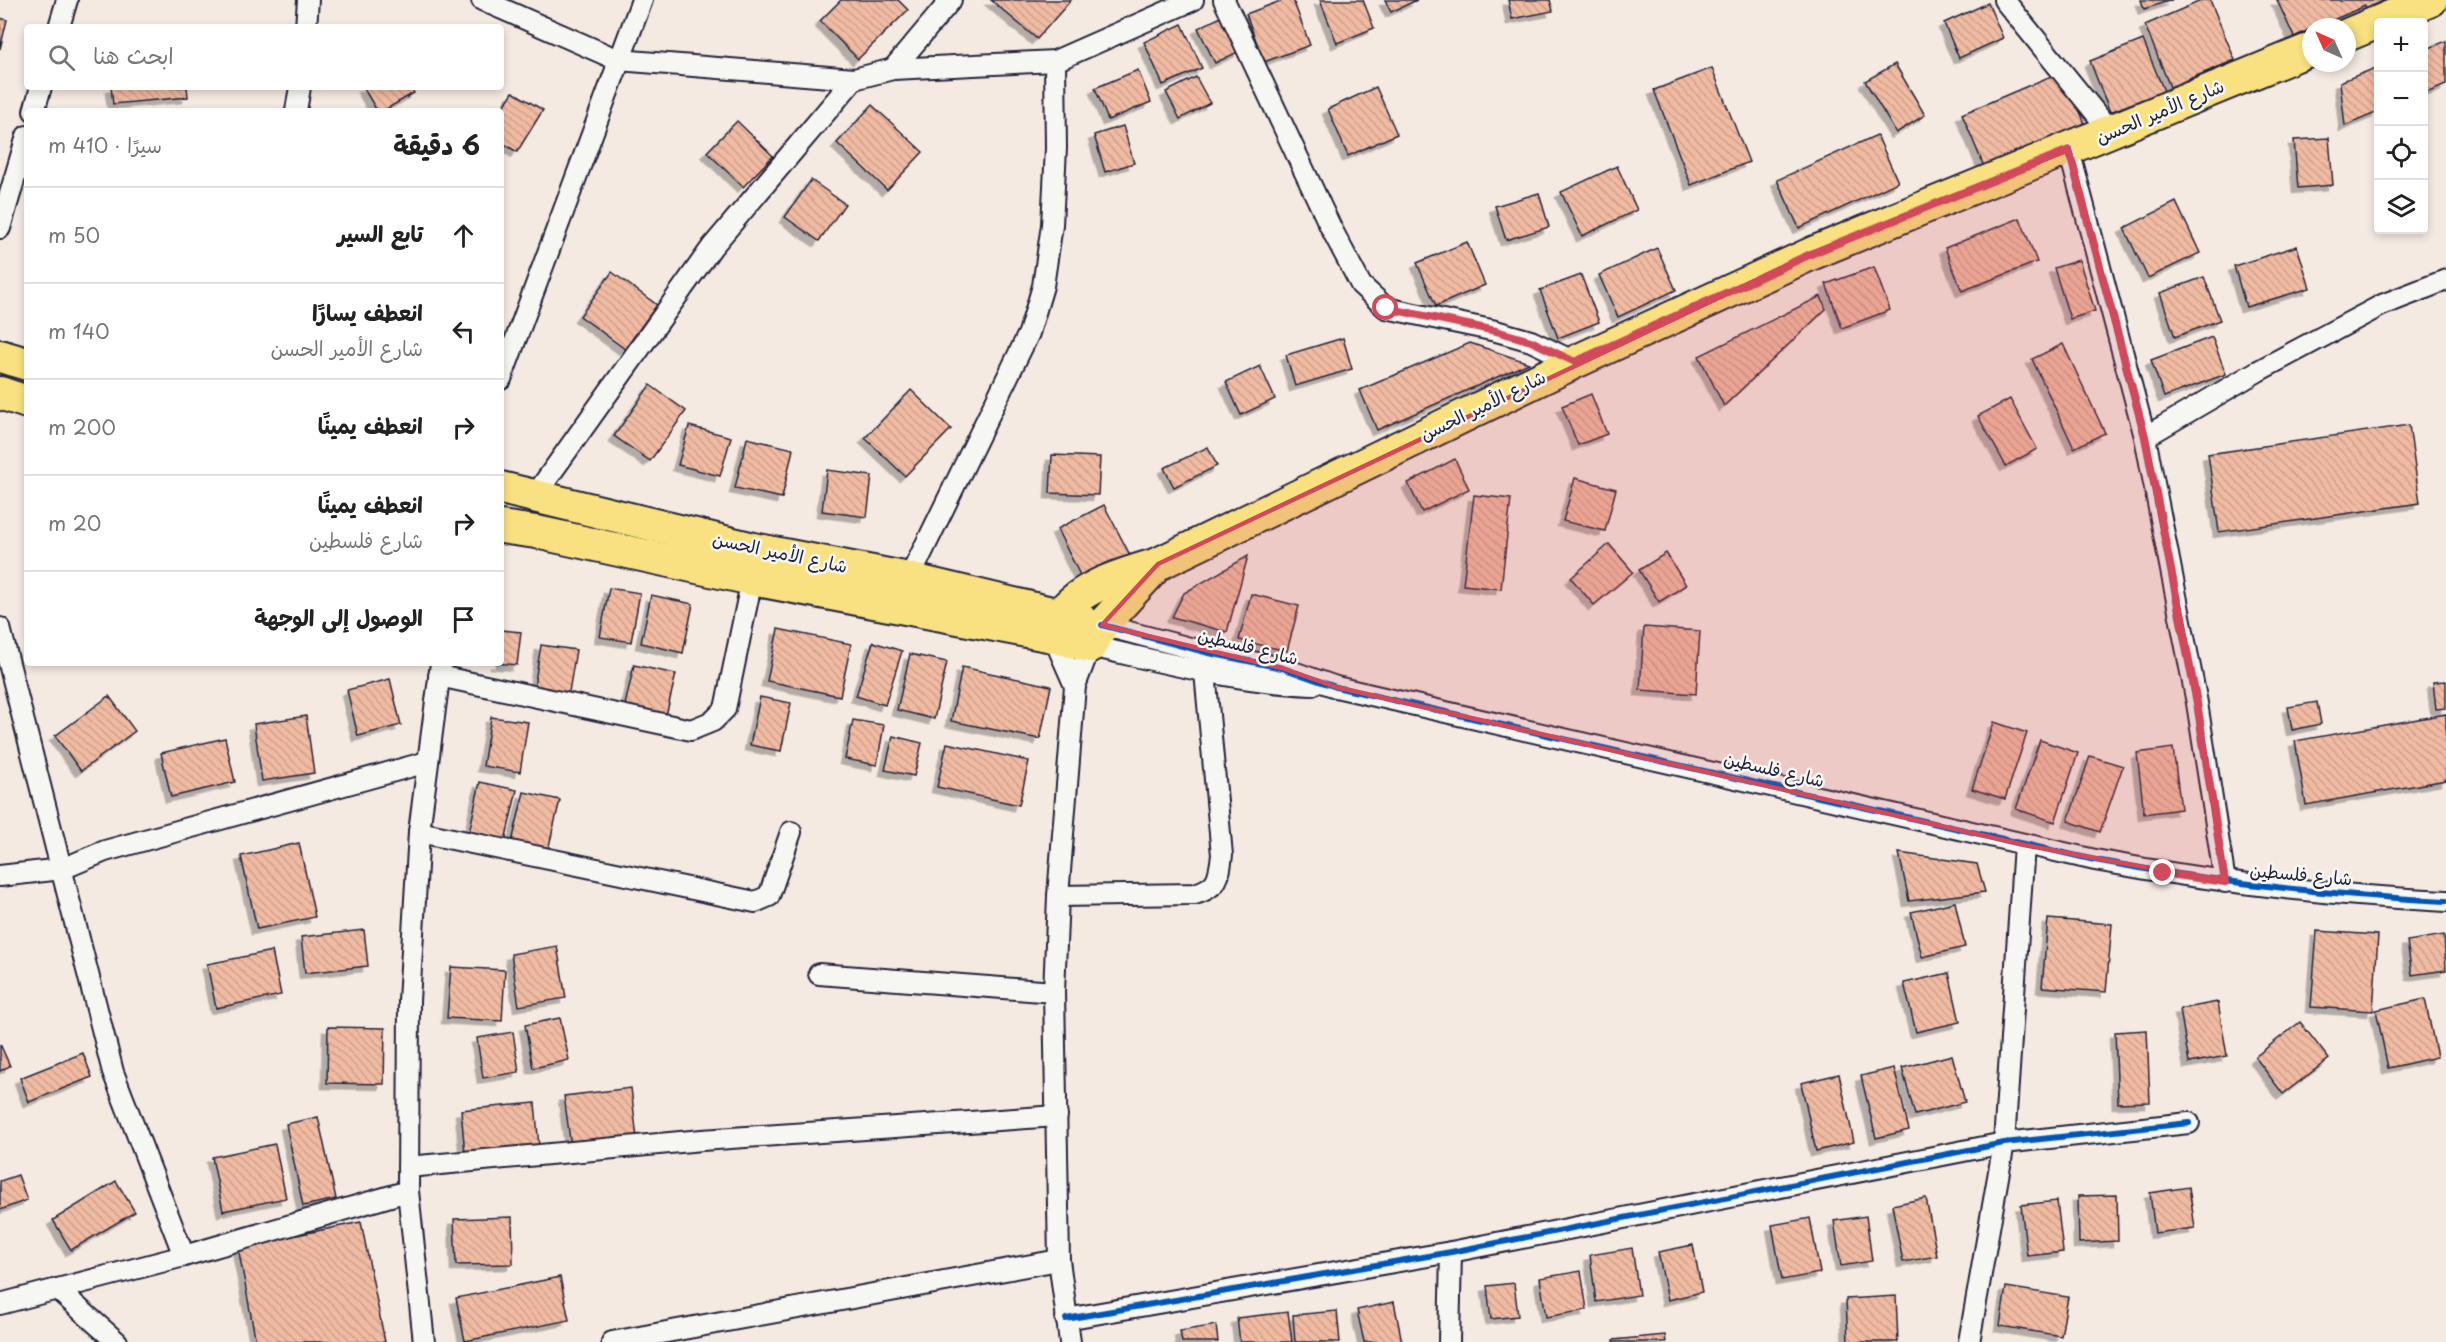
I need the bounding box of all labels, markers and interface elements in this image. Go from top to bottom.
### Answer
north arrow [2302,18,2356,72]
map controls [2374,18,2428,234]
button: + [2374,18,2428,72]
search box [24,24,504,90]
text: ابحث هنا [93,38,174,71]
icon: search [45,41,78,74]
street label: شارع الأمير الحسن [2091,71,2228,150]
button: − [2374,72,2428,126]
text: 6 دقيقة [393,125,480,164]
button: locate [2374,126,2428,180]
text: سيرًا · 410 m [48,130,162,160]
button: layers [2374,180,2428,234]
text: تابع السير [338,216,423,249]
icon: ahead [447,219,480,252]
text: 50 m [48,220,100,250]
route start [1372,294,1398,320]
text: انعطف يسارًا [312,295,423,328]
icon: left [447,315,480,348]
text: 140 m [48,316,110,346]
text: شارع الأمير الحسن [270,333,423,363]
street label: شارع الأمير الحسن [1415,362,1550,447]
text: انعطف يمينًا [318,408,423,441]
icon: right [447,411,480,444]
text: 200 m [48,412,116,442]
text: انعطف يمينًا [318,487,423,520]
icon: right [447,507,480,540]
text: 20 m [48,508,101,538]
street label: شارع الأمير الحسن [710,524,850,579]
text: شارع فلسطين [309,525,423,555]
text: الوصول إلى الوجهة [254,600,423,633]
icon: arrive [447,603,480,636]
street label: شارع فلسطين [1195,620,1301,671]
street label: شارع فلسطين [1721,744,1827,793]
street label: شارع فلسطين [2249,856,2353,891]
route end [2149,859,2175,885]

